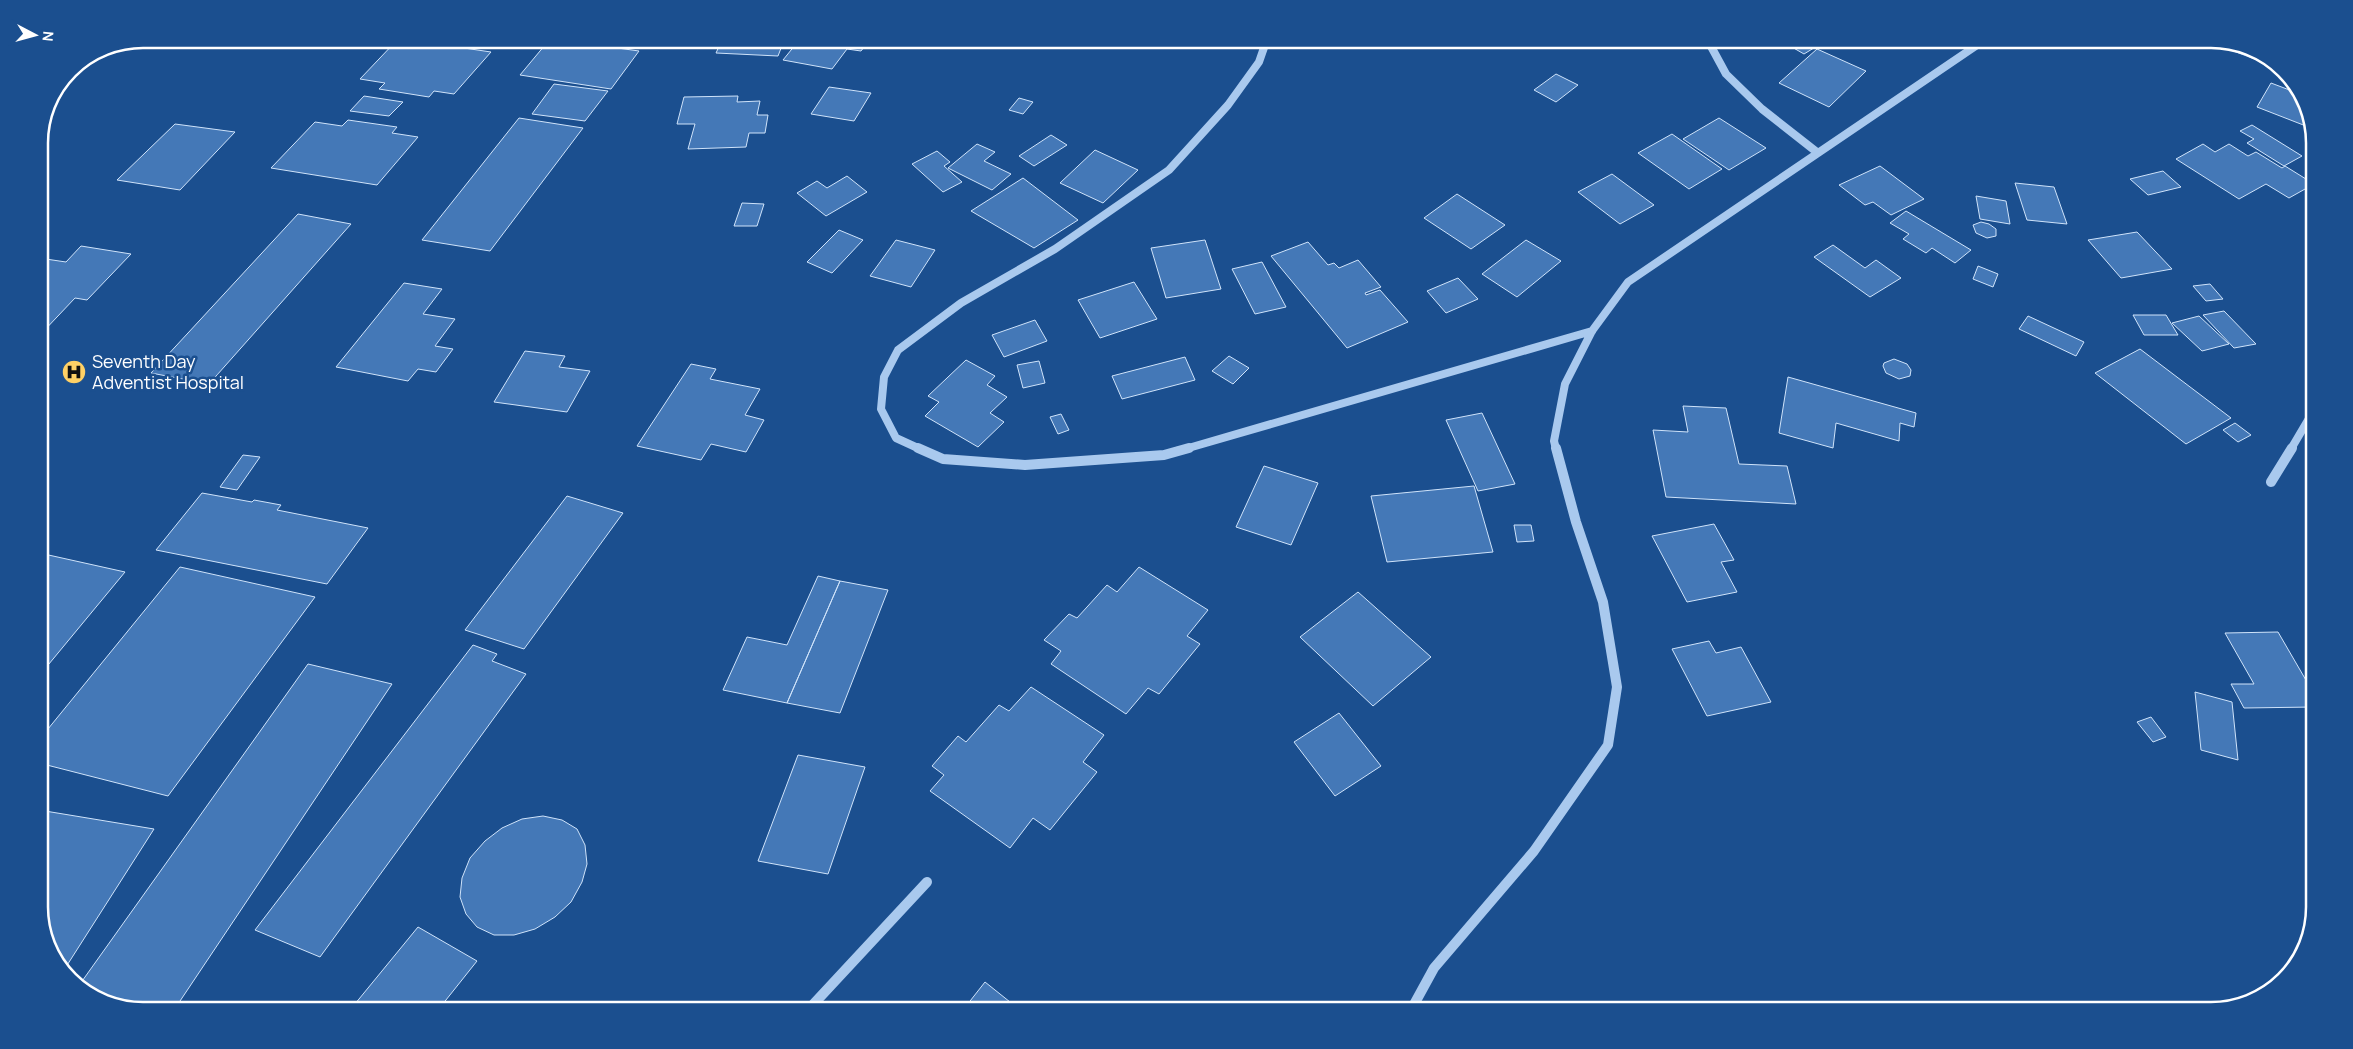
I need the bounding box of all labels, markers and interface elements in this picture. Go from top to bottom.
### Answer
north arrow [10,10,60,60]
text: N [38,30,58,42]
place label: Seventh Day Adventist Hospital [92,349,244,394]
hospital icon: Seventh Day Adventist Hospital [61,359,87,385]

